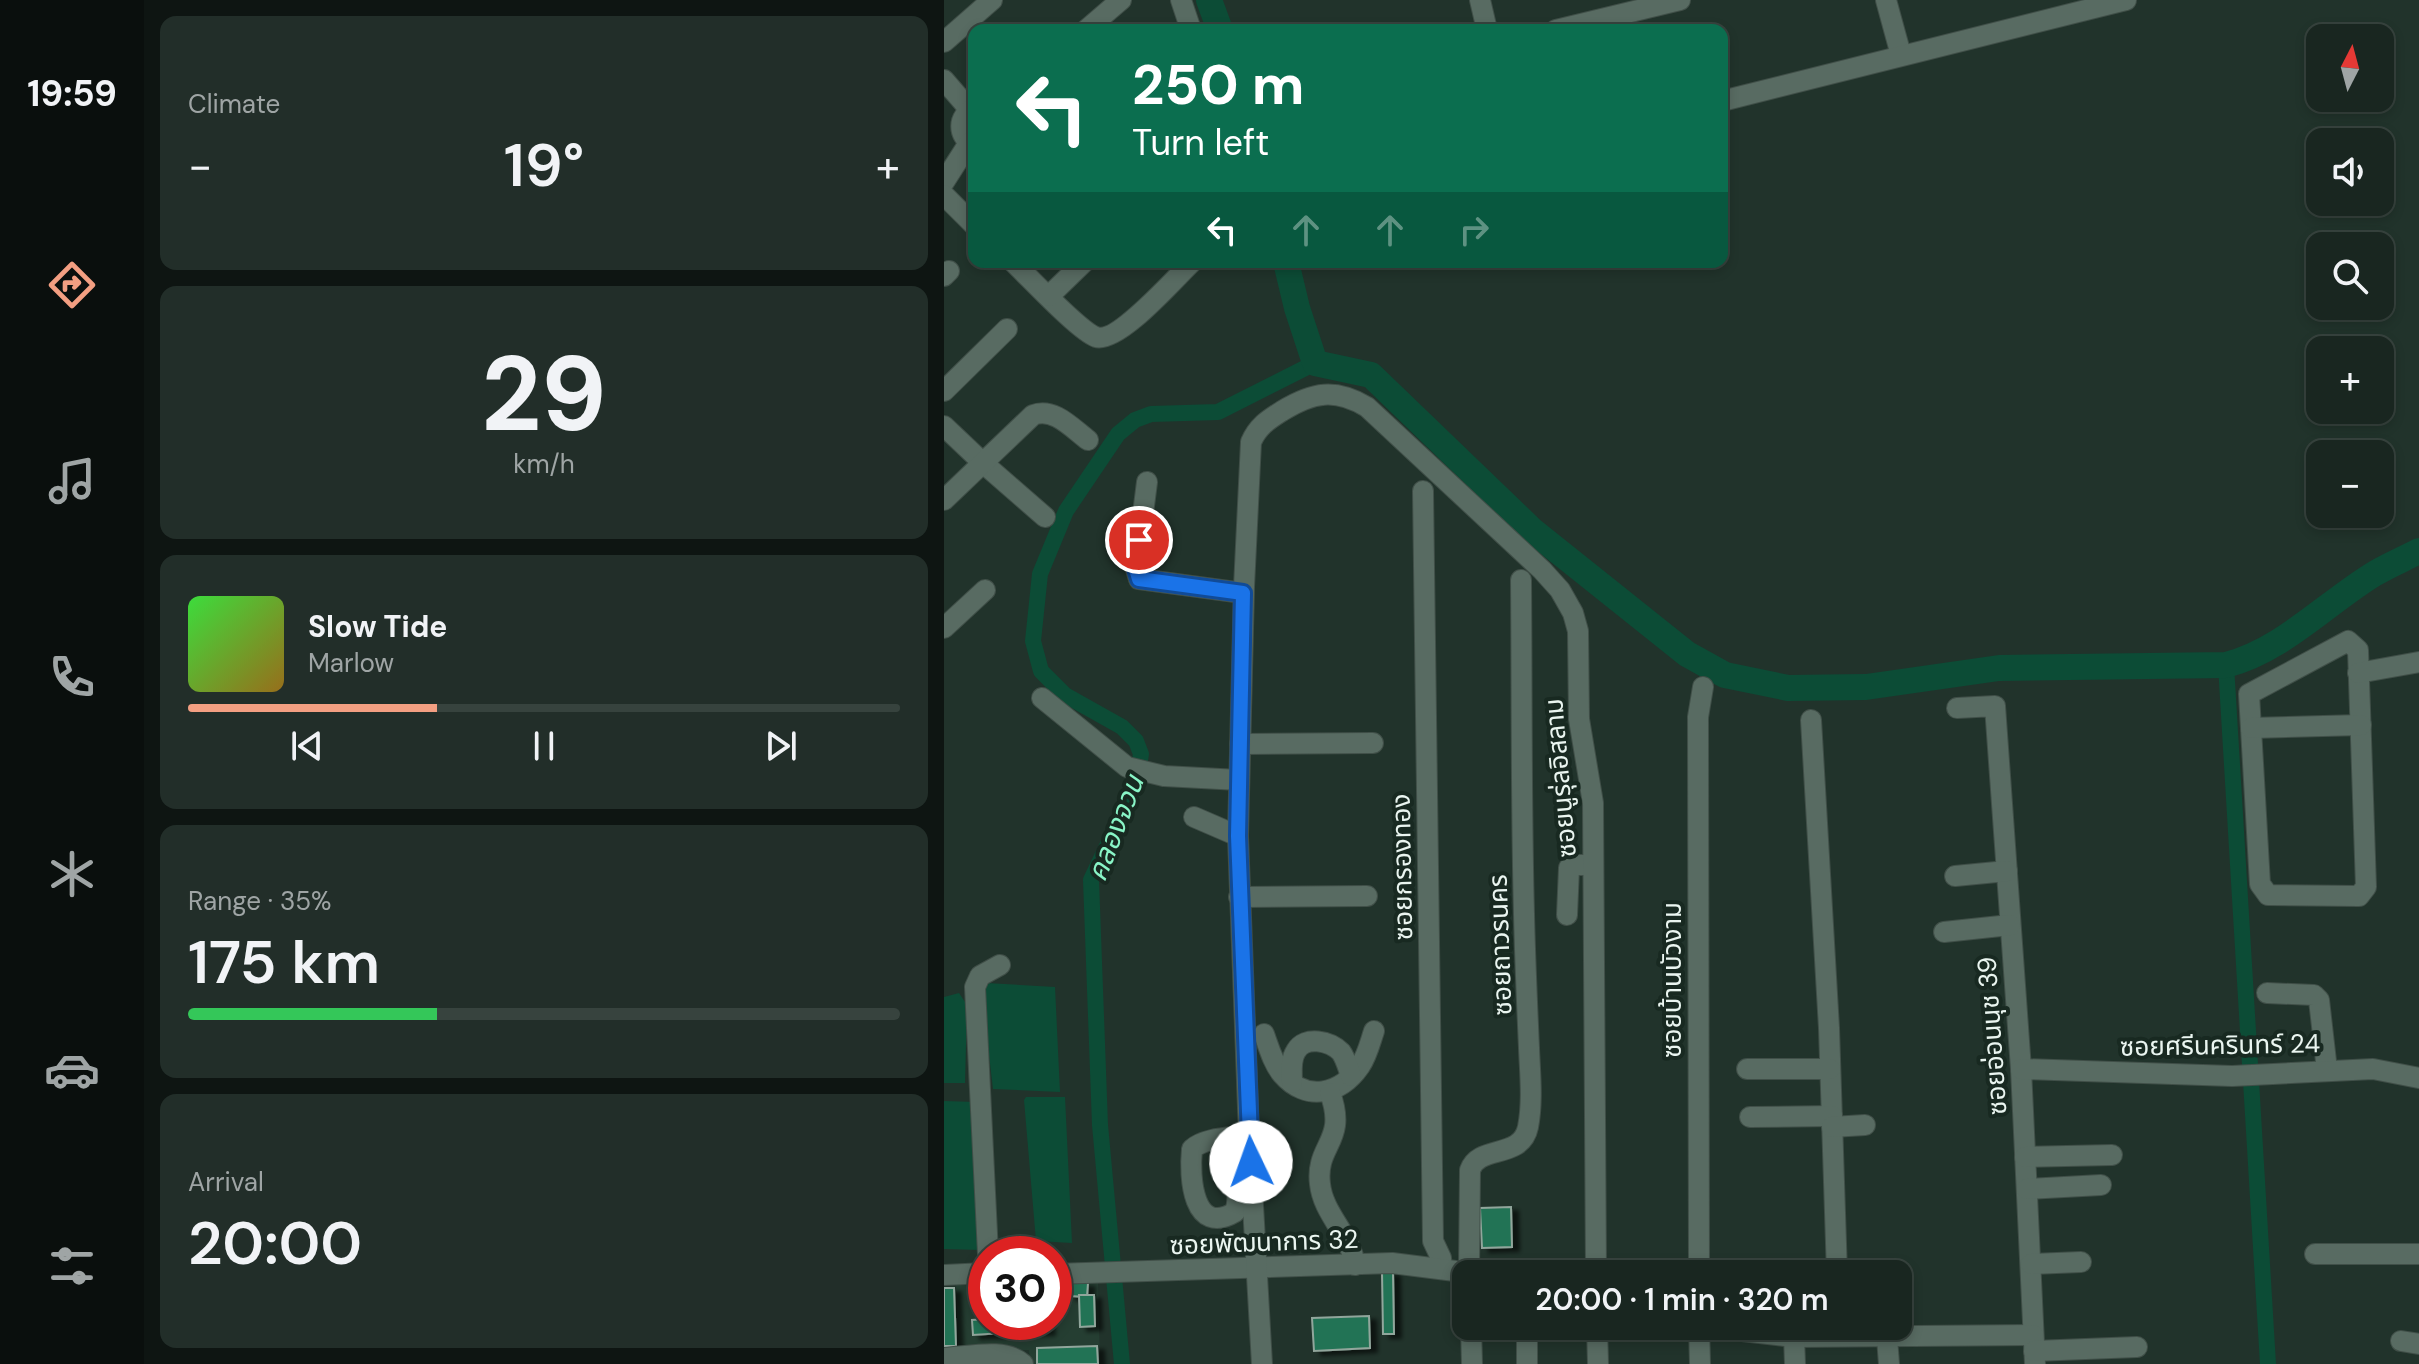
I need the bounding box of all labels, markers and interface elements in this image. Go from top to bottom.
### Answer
north arrow [2306,24,2394,112]
map controls [2306,24,2394,528]
text: 250 m [1132,48,1304,121]
icon: left [1000,56,1104,160]
text: 19:59 [27,70,117,117]
text: Climate [188,87,280,121]
text: Turn left [1132,119,1269,166]
text: 19° [504,126,584,205]
button: sound [2306,128,2394,216]
text: − [188,137,212,195]
text: + [876,137,900,195]
icon: left [1200,208,1244,252]
icon: ahead [1284,208,1328,252]
icon: ahead [1368,208,1412,252]
icon: right [1452,208,1496,252]
button: search [2306,232,2394,320]
icon: directions [44,257,100,313]
text: 29 [481,327,607,462]
button: + [2306,336,2394,424]
button: − [2306,440,2394,528]
text: km/h [513,447,575,481]
icon: music [44,453,100,509]
pin [1105,506,1173,574]
icon: arrive [1117,518,1161,562]
text: Slow Tide [308,607,447,646]
text: Marlow [308,646,394,680]
icon: phone [44,649,100,705]
street label: ซอยนูรุ่ลอิสลาม [1536,697,1584,859]
icon: previous [285,724,329,768]
icon: pause [522,724,566,768]
icon: next [759,724,803,768]
water label: คลองจวน [1078,768,1153,886]
street label: ซอยกรองทอง [1384,793,1420,941]
icon: climate [44,846,100,902]
street label: ซอยถาวรนคร [1481,874,1519,1016]
text: Range · 35% [188,884,332,918]
street label: ซอยบ้านบัวงาม [1655,902,1689,1058]
text: 175 km [188,923,380,1002]
street label: ซอยอ่อนนุช 39 [1970,956,2014,1116]
street label: ซอยศรีนครินทร์ 24 [2120,1026,2321,1064]
icon: car [44,1042,100,1098]
position arrow [1209,1120,1293,1204]
text: Arrival [188,1165,264,1199]
text: 20:00 [188,1204,362,1283]
street label: ซอยพัฒนาการ 32 [1169,1222,1359,1262]
speed limit sign: 30 [968,1236,1072,1340]
icon: filters [44,1238,100,1294]
text: 20:00 · 1 min · 320 m [1535,1280,1829,1319]

